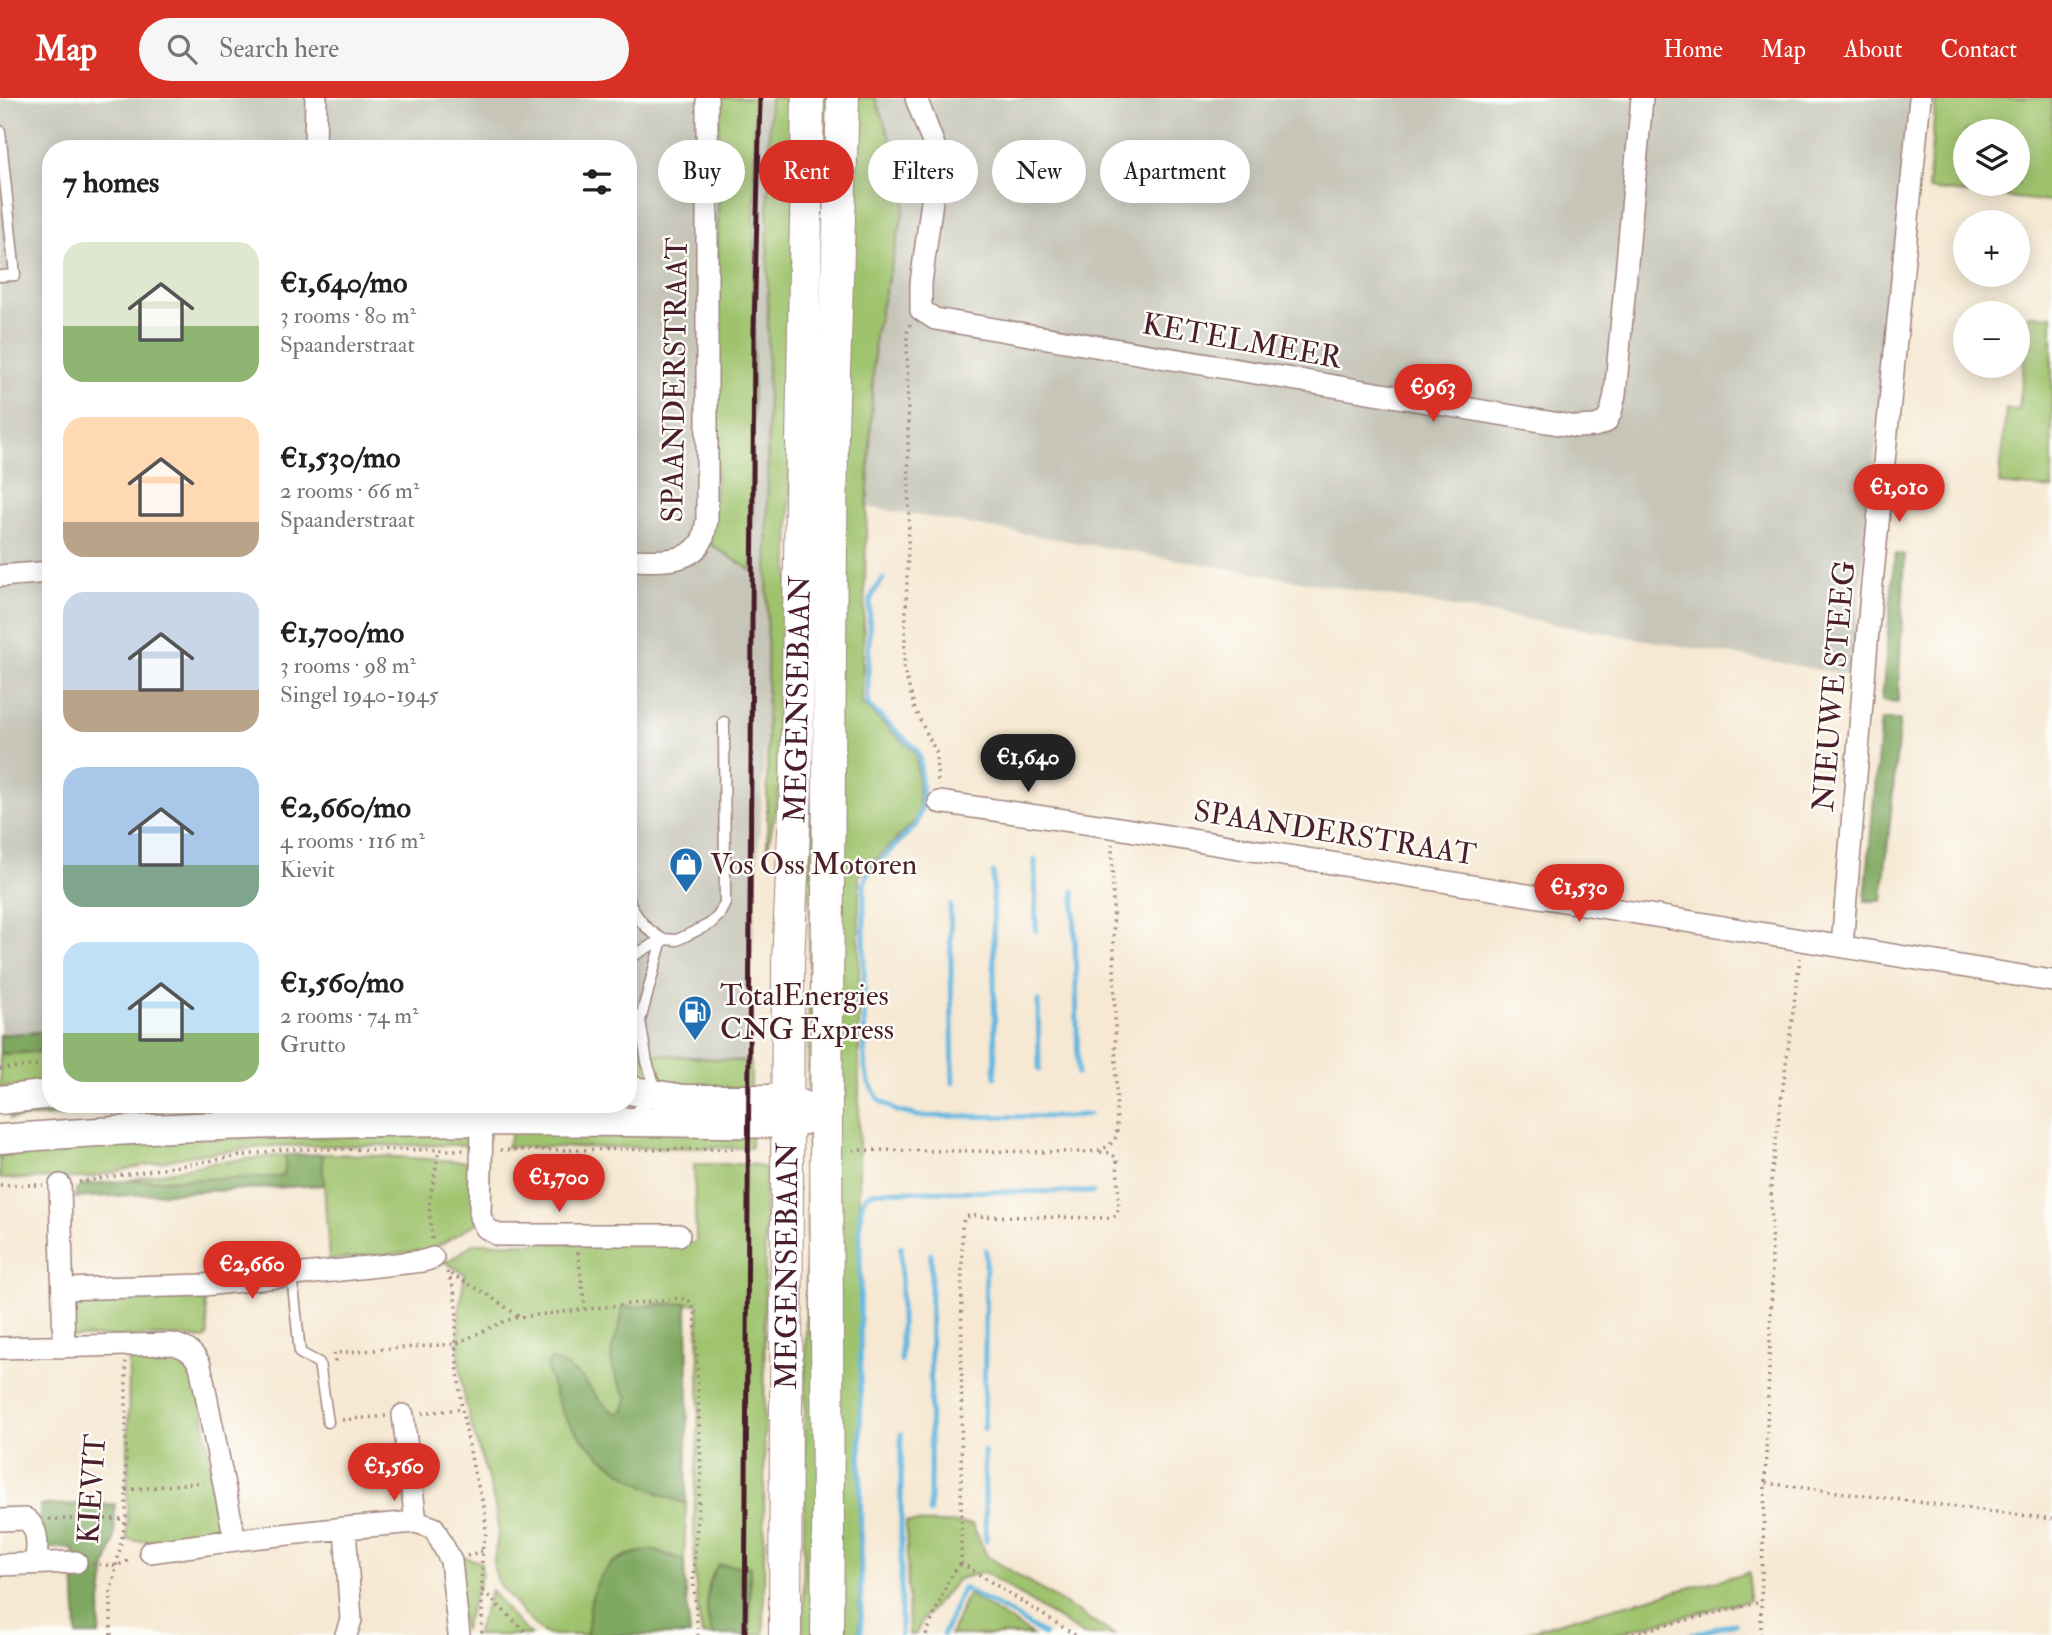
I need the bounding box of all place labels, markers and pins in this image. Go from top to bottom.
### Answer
pin: €963 [1392,364,1474,424]
pin: €1,010 [1842,464,1956,524]
pin: €1,640 [971,734,1085,794]
shop icon: Vos Oss Motoren [667,845,705,894]
place label: Vos Oss Motoren [710,846,917,883]
pin: €1,530 [1522,864,1636,924]
place label: TotalEnergies CNG Express [720,977,894,1048]
fuel station icon: TotalEnergies CNG Express [676,993,714,1042]
pin: €1,700 [502,1154,616,1214]
pin: €2,660 [195,1242,309,1301]
pin: €1,560 [337,1444,451,1503]

